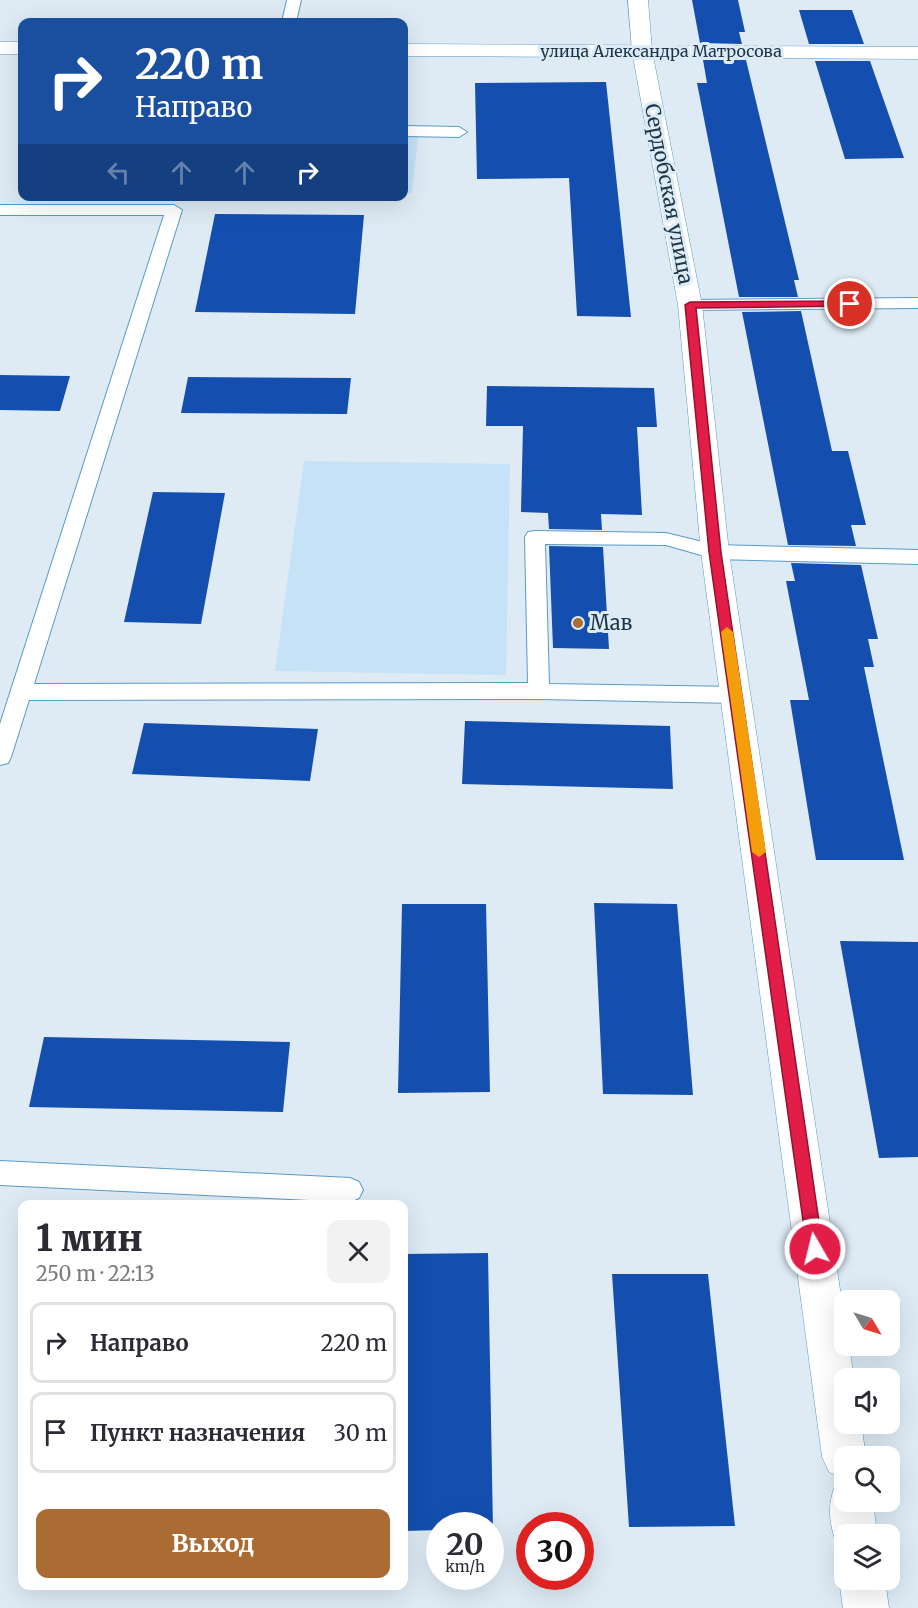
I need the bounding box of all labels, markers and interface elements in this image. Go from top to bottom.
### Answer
text: 220 m [135,38,263,90]
street label: улица Александра Матросова [540,41,782,61]
icon: right [36,42,114,120]
text: Направо [135,90,252,124]
street label: Сердобская улица [640,102,699,287]
icon: left [102,156,135,189]
icon: ahead [165,156,198,189]
icon: ahead [228,156,261,189]
icon: right [291,156,324,189]
pin [824,278,875,329]
icon: arrive [833,287,866,320]
place label: Мав [590,610,633,635]
marker: Мав [571,616,585,630]
text: 1 мин [36,1216,143,1261]
position arrow [783,1217,847,1281]
button: close [327,1220,390,1283]
text: 250 m · 22:13 [36,1261,155,1286]
north arrow [834,1290,900,1356]
map controls [834,1290,900,1590]
icon: right [39,1326,72,1359]
text: Направо [90,1329,189,1357]
text: 220 m [320,1329,387,1357]
button: sound [834,1368,900,1434]
icon: arrive [39,1416,72,1449]
text: Пункт назначения [90,1419,305,1447]
text: 30 m [333,1419,387,1447]
button: search [834,1446,900,1512]
button: Выход [36,1509,390,1578]
speed limit sign: 30 [516,1512,594,1590]
button: layers [834,1524,900,1590]
text: 20 [446,1525,484,1563]
text: km/h [445,1557,485,1576]

